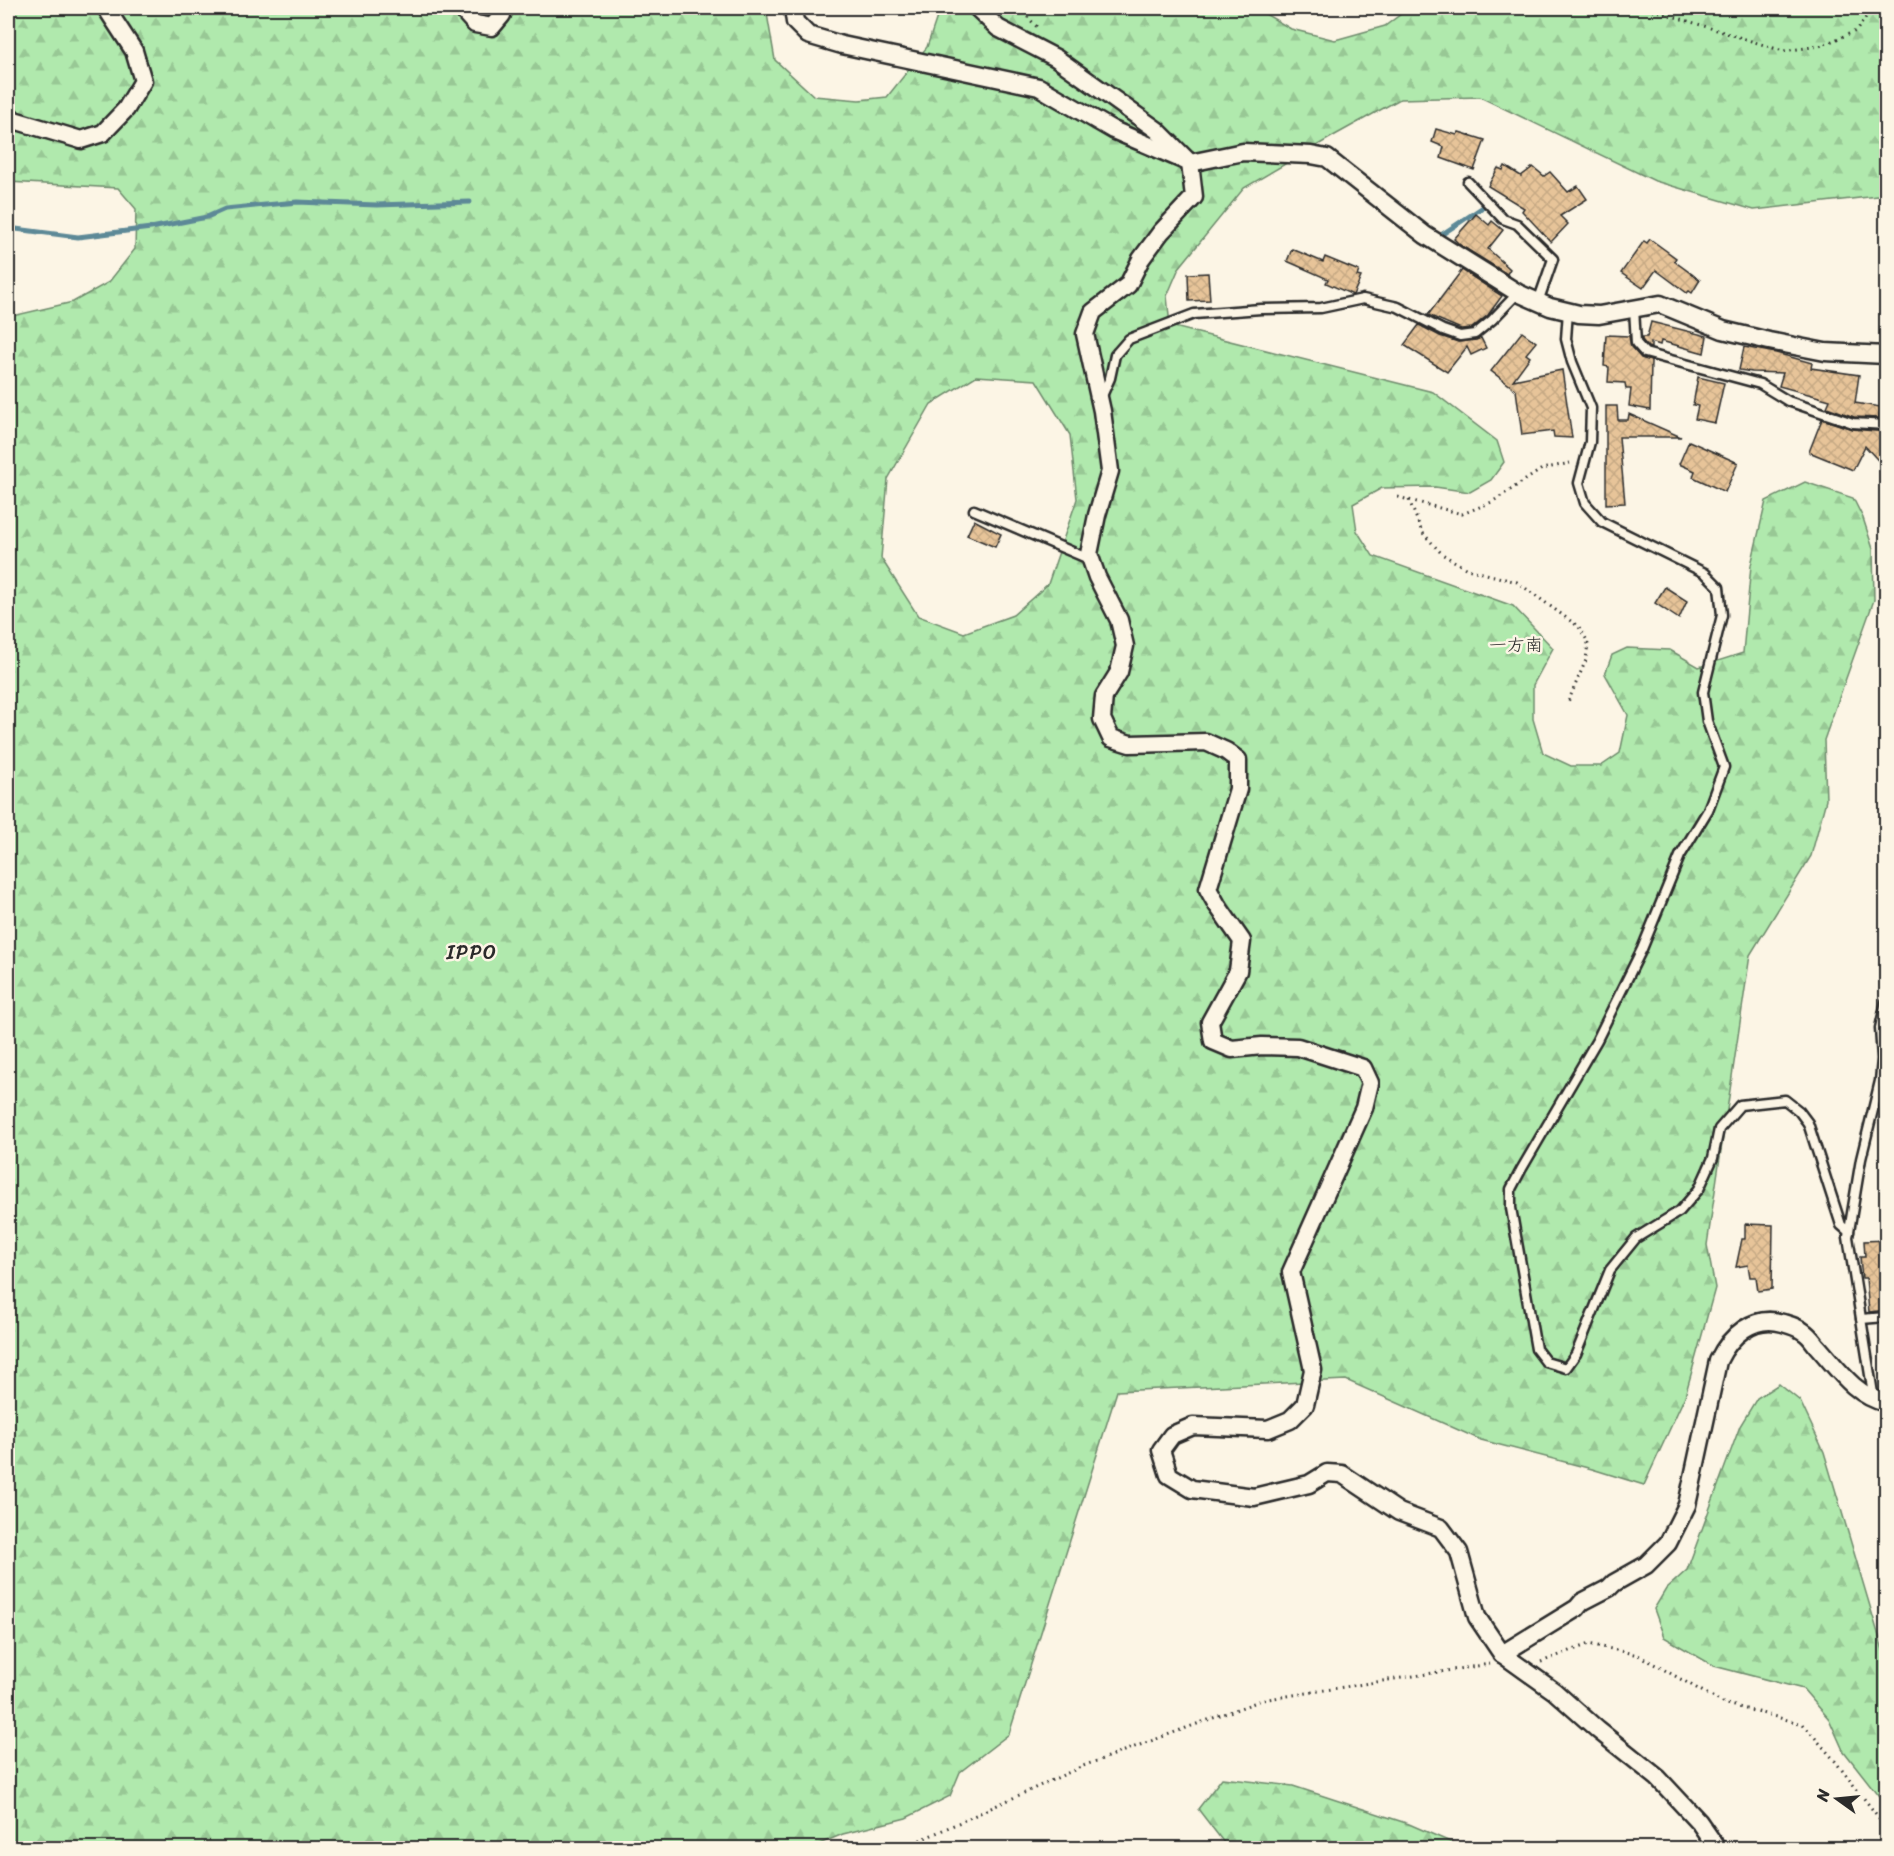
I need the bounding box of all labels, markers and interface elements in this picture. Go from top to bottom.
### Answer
district label: 一方南 [1489,629,1543,661]
district label: IPPO [445,935,498,970]
north arrow [1807,1769,1867,1829]
text: N [1807,1785,1839,1805]

